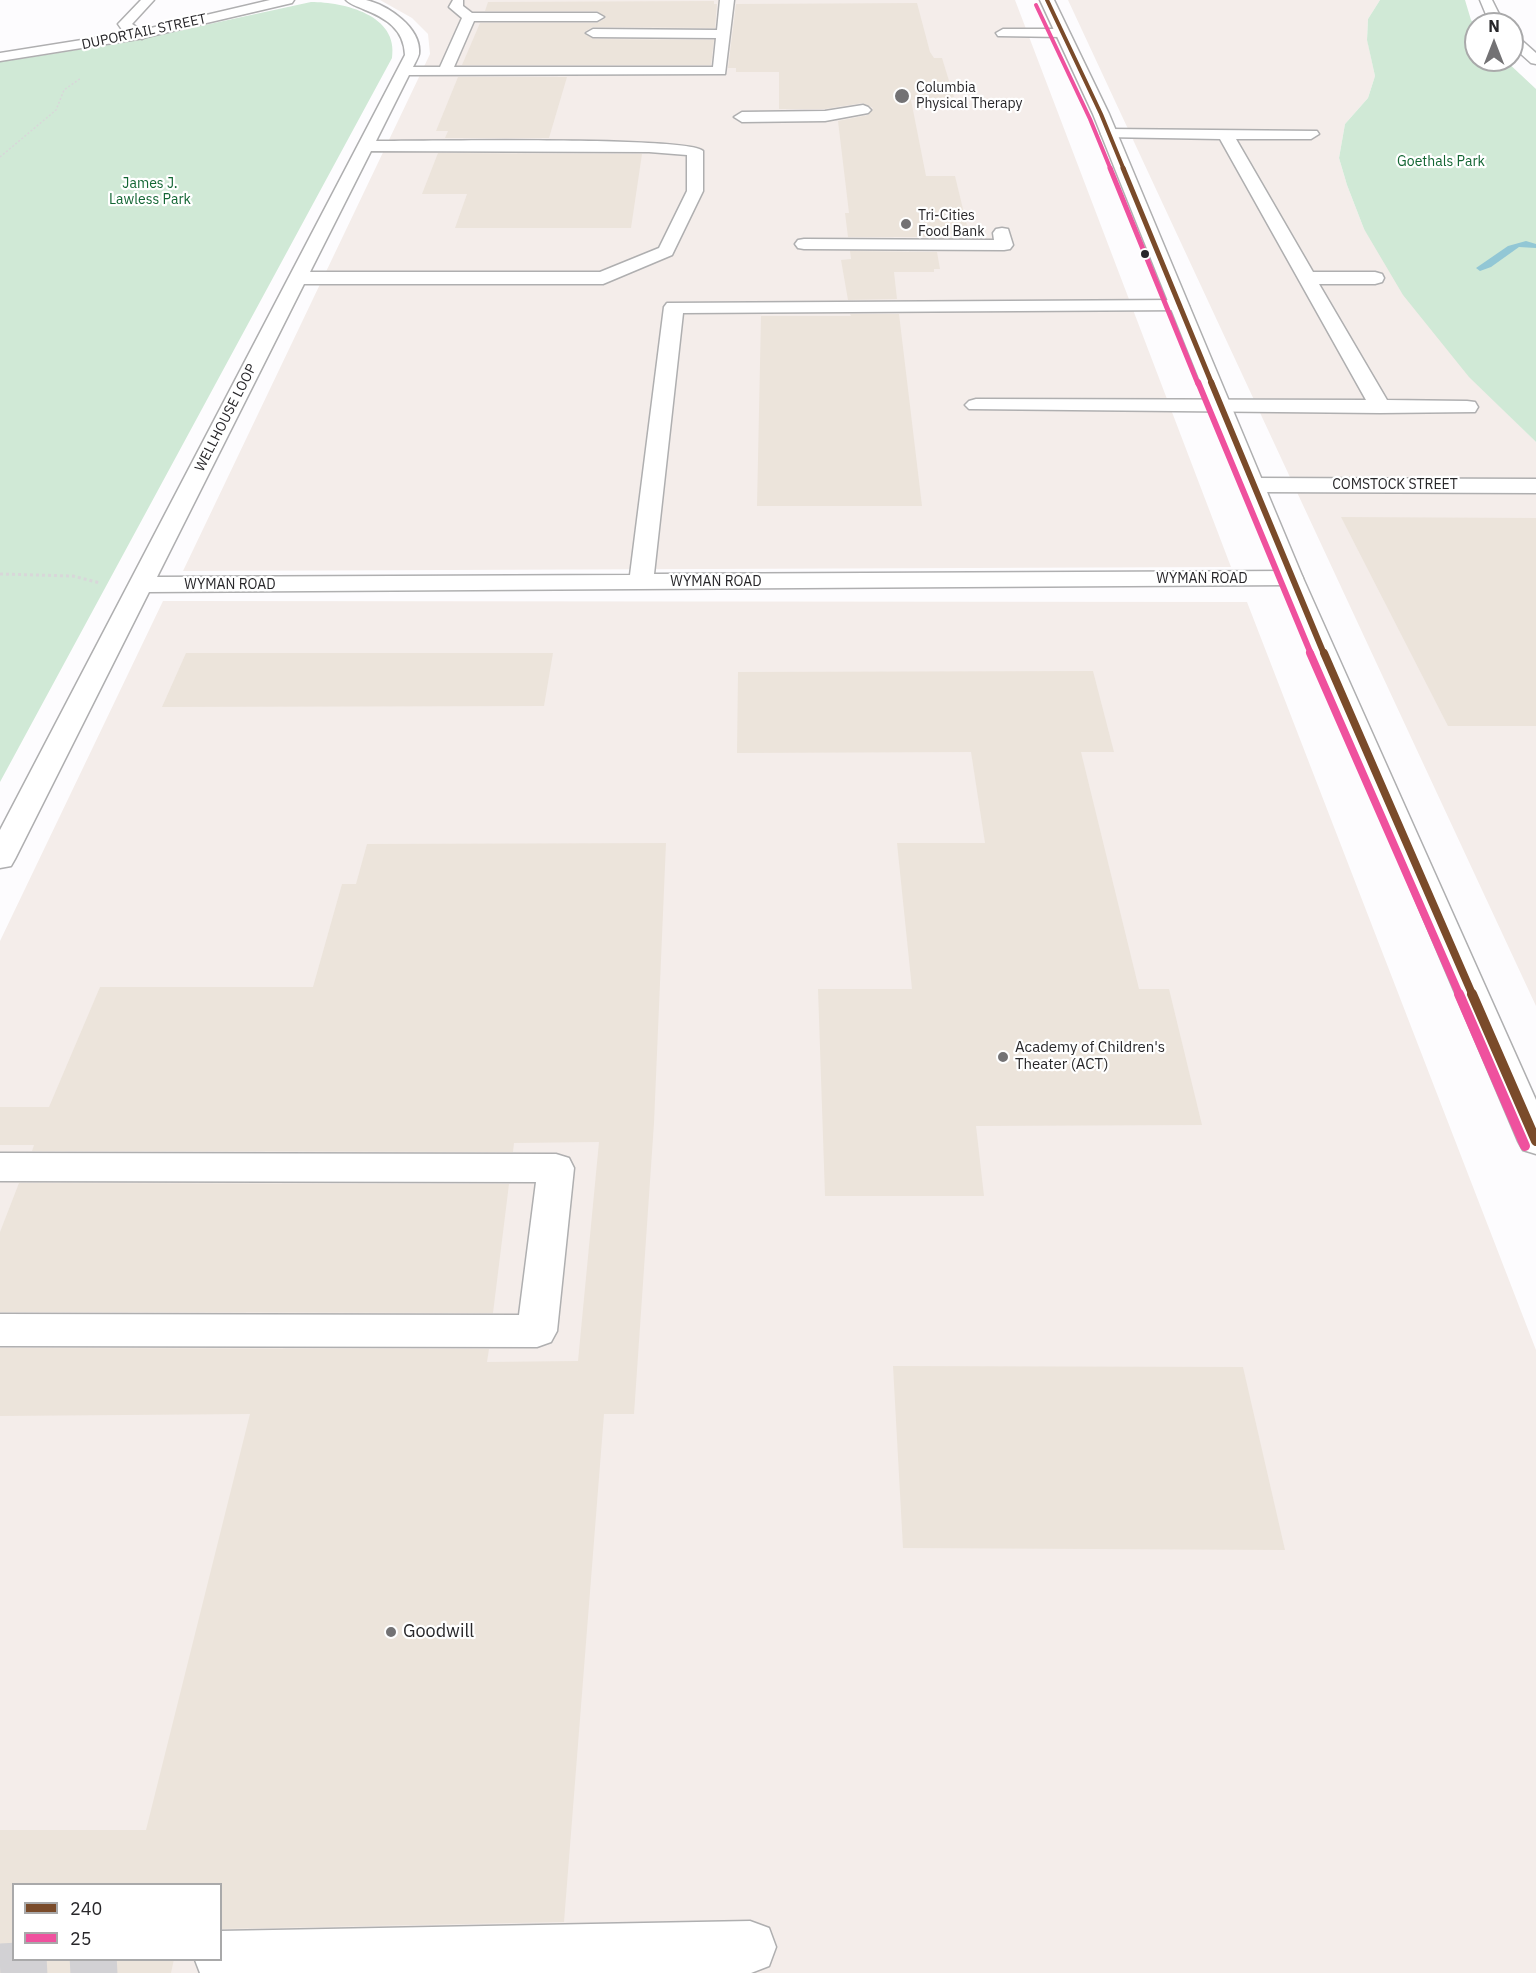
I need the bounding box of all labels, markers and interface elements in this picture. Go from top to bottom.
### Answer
street label: DUPORTAIL STREET [80,11,208,53]
north arrow [1464,12,1524,72]
text: N [1488,16,1500,36]
place label: Columbia Physical Therapy [916,80,1022,112]
marker: Columbia Physical Therapy [893,87,911,105]
park label: Goethals Park [1397,154,1485,170]
park label: James J. Lawless Park [109,176,191,208]
place label: Tri-Cities Food Bank [918,208,985,240]
marker: Tri-Cities Food Bank [899,217,913,231]
unlabelled marker [1139,248,1151,260]
street label: WELLHOUSE LOOP [192,361,260,475]
street label: COMSTOCK STREET [1332,477,1458,493]
street label: WYMAN ROAD [1156,571,1248,587]
street label: WYMAN ROAD [670,574,762,590]
street label: WYMAN ROAD [184,577,276,593]
place label: Academy of Children's Theater (ACT) [1015,1039,1165,1074]
marker: Academy of Children's Theater (ACT) [996,1050,1010,1064]
place label: Goodwill [403,1621,474,1643]
marker: Goodwill [384,1625,398,1639]
legend [12,1883,222,1961]
text: 240 [70,1897,102,1920]
text: 25 [70,1927,92,1950]

